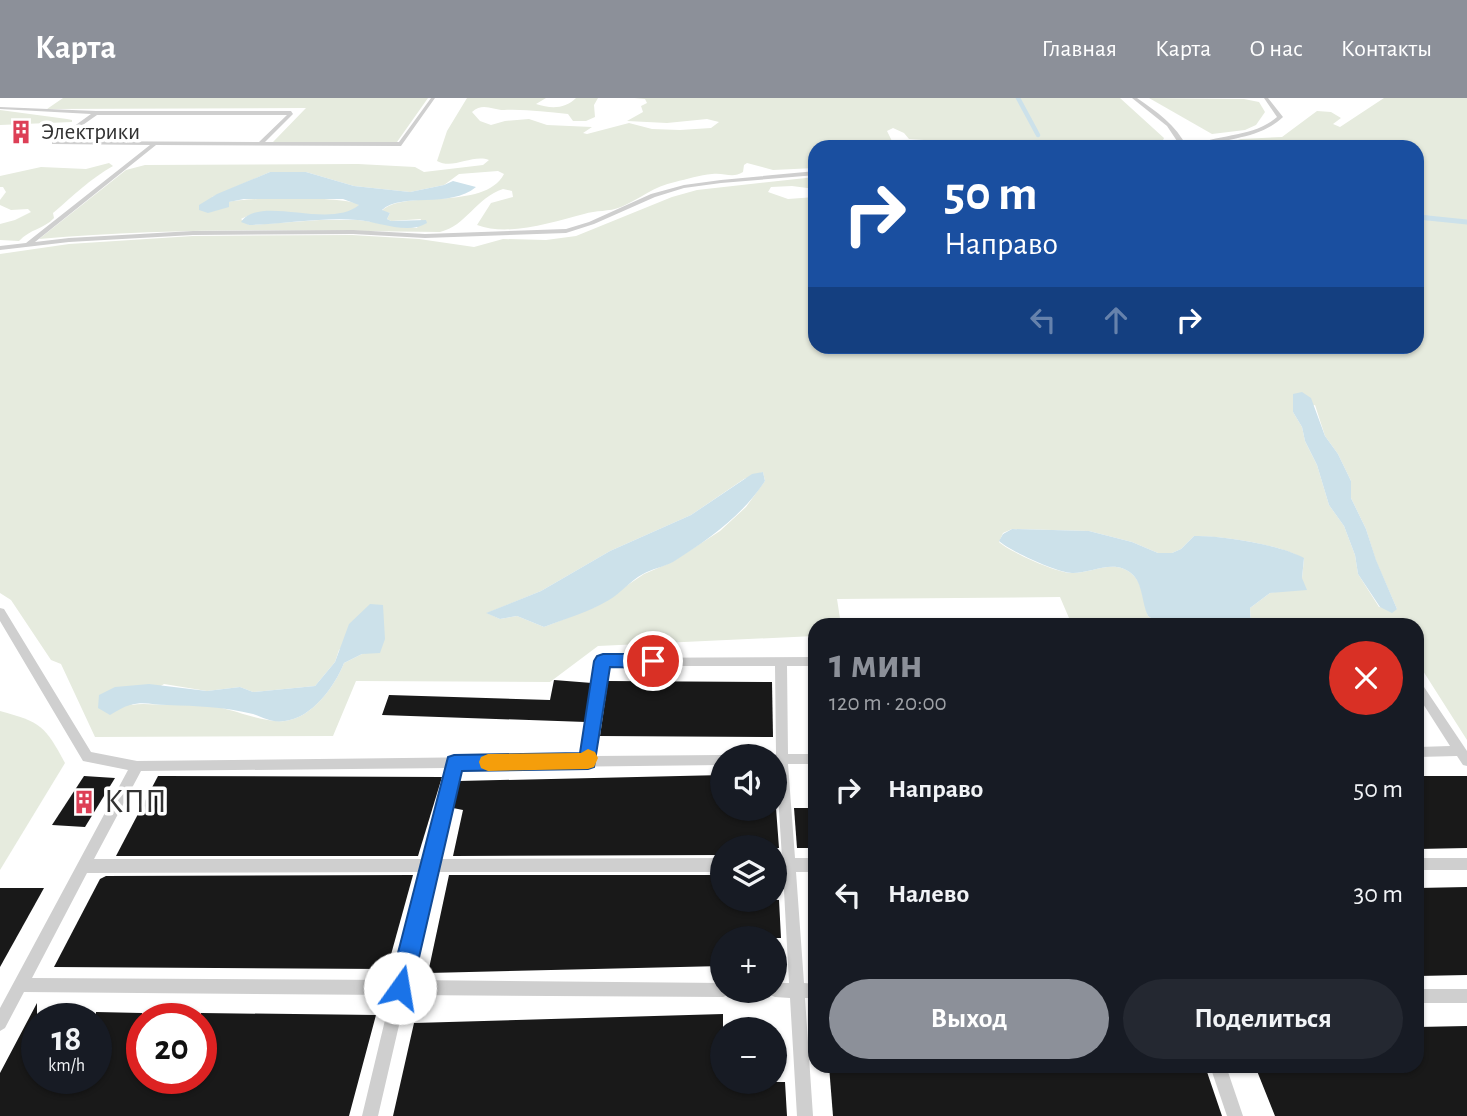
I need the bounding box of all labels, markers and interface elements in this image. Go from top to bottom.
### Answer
text: Карта [35,32,116,65]
text: Главная [1042,37,1117,61]
text: Карта [1155,37,1211,61]
text: О нас [1249,37,1303,61]
text: Контакты [1341,37,1432,61]
building icon: Электрики [7,118,35,146]
place label: Электрики [41,121,140,144]
icon: right [829,168,920,259]
text: 50 m [944,170,1038,219]
text: Направо [944,228,1058,260]
icon: left [1024,301,1062,339]
icon: ahead [1097,301,1135,339]
icon: right [1170,301,1208,339]
pin [623,631,683,691]
button: close [1329,641,1403,715]
icon: arrive [634,642,672,680]
text: 1 мин [829,643,923,685]
text: 120 m · 20:00 [829,692,947,715]
map controls [710,744,787,1094]
button: sound [710,744,787,821]
icon: right [829,771,867,809]
text: Направо [888,776,983,802]
text: 50 m [1353,776,1403,802]
place label: КПП [104,786,167,819]
building icon: КПП [70,788,98,816]
button: layers [710,835,787,912]
icon: left [829,876,867,914]
text: Налево [888,881,969,907]
text: 30 m [1353,881,1403,907]
button: + [710,926,787,1003]
position arrow [363,951,437,1025]
button: Выход [829,979,1109,1059]
button: Поделиться [1123,979,1403,1059]
speed limit sign: 20 [126,1003,217,1094]
button: − [710,1017,787,1094]
text: 18 [52,1022,81,1057]
text: km/h [48,1057,85,1075]

